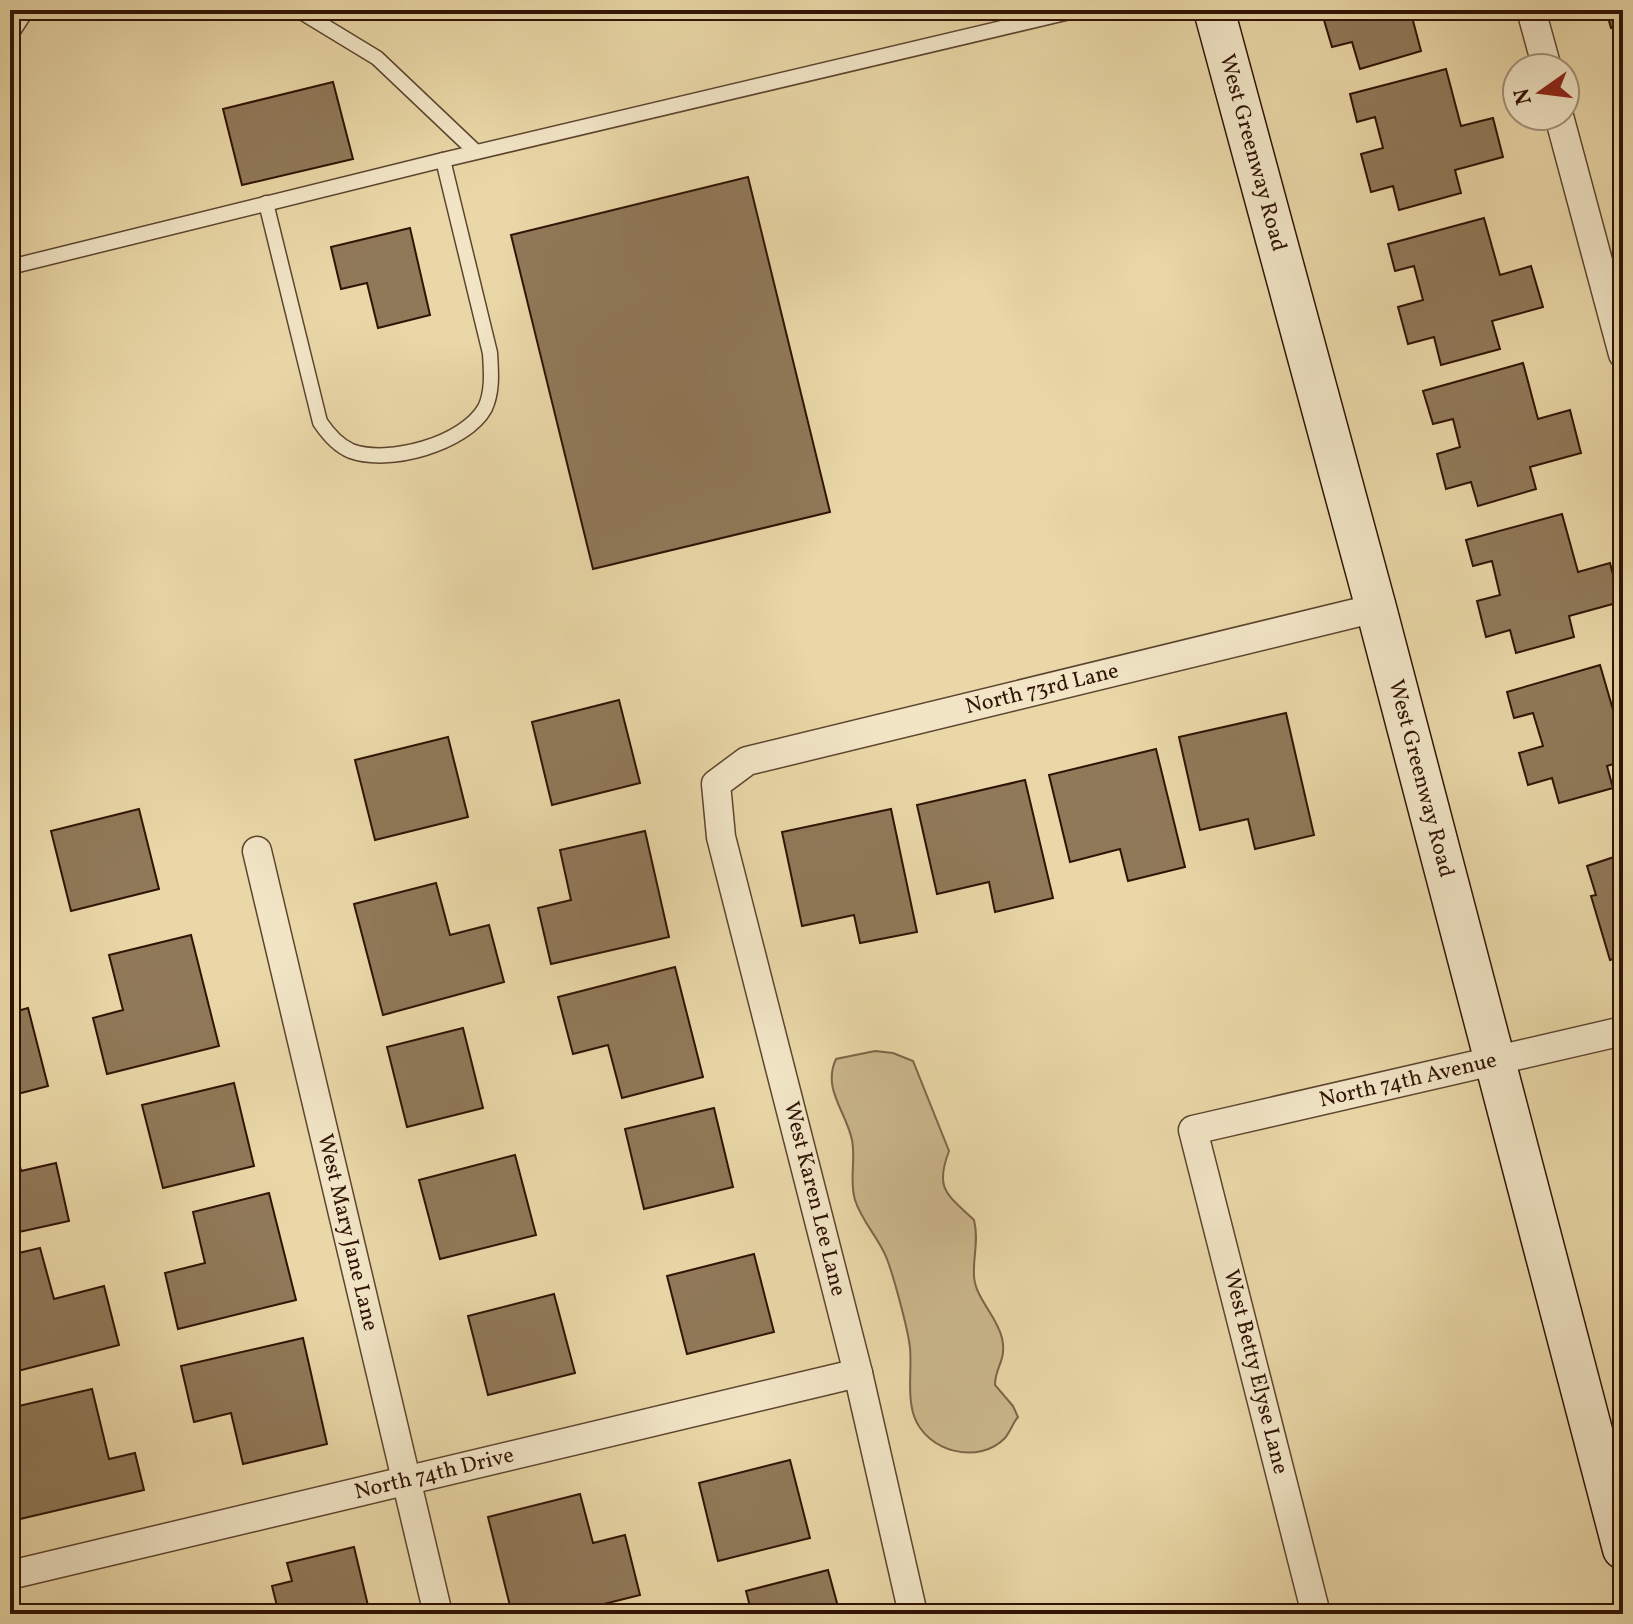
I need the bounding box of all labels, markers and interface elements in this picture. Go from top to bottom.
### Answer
street label: West Greenway Road [1211,51,1294,255]
north arrow [1501,52,1581,132]
text: N [1507,85,1541,108]
street label: North 73rd Lane [962,656,1122,723]
street label: West Greenway Road [1380,676,1462,881]
street label: North 74th Avenue [1316,1045,1500,1116]
street label: West Karen Lee Lane [775,1098,853,1300]
street label: West Mary Jane Lane [309,1131,386,1334]
street label: West Betty Elyse Lane [1215,1266,1295,1478]
street label: North 74th Drive [351,1440,517,1508]

